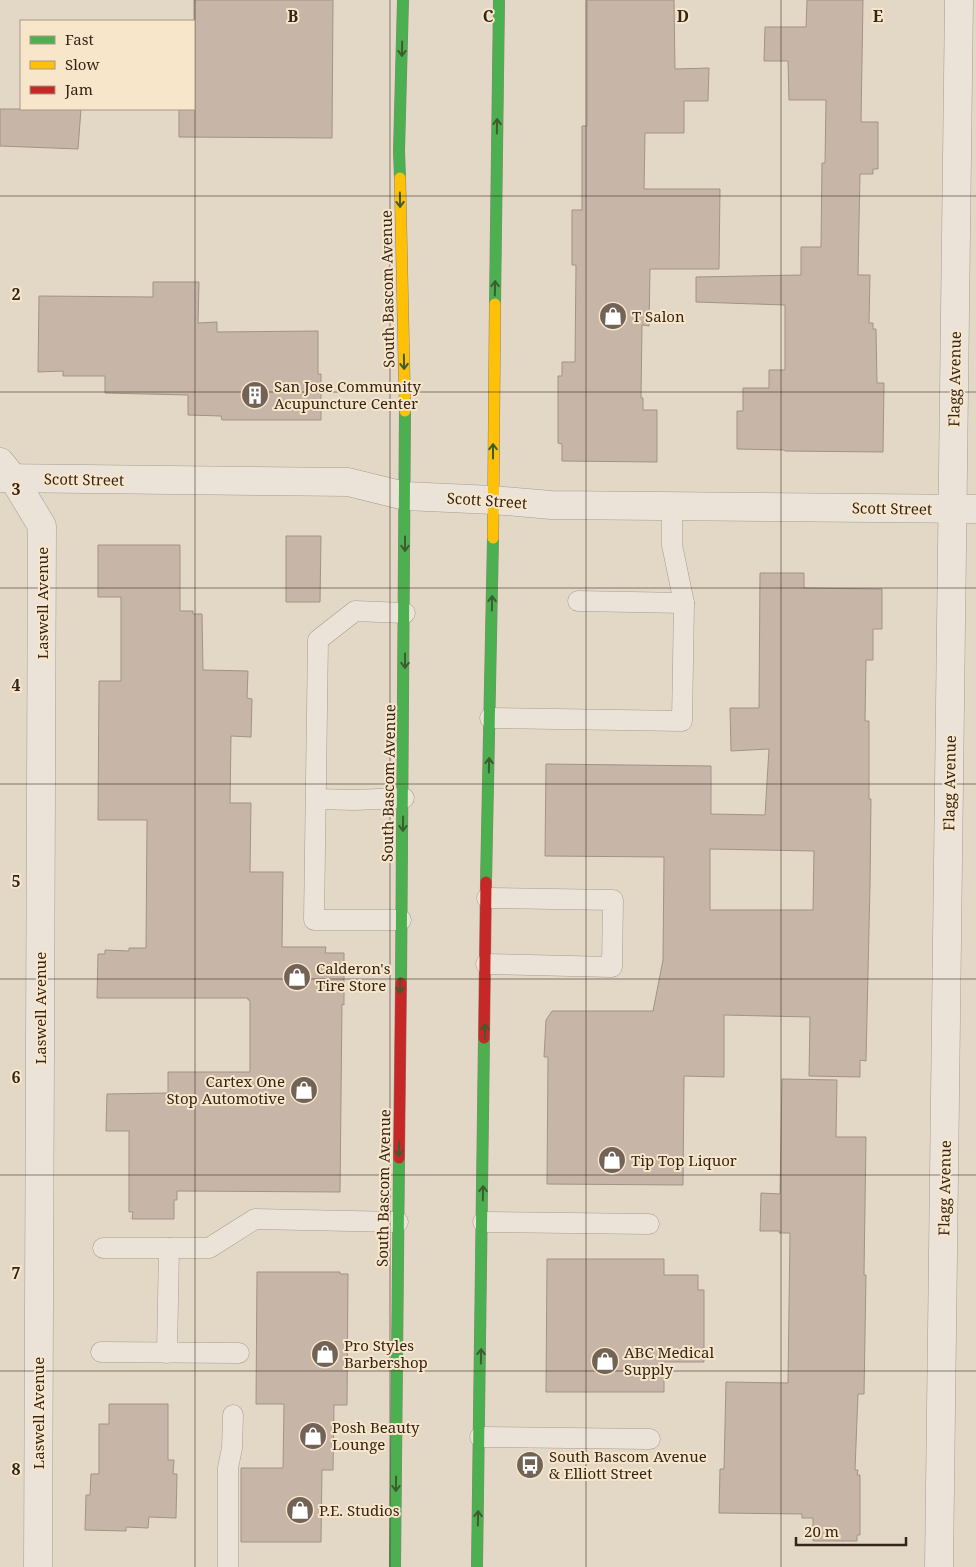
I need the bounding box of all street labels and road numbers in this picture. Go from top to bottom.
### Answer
street label: South Bascom Avenue [376,210,398,368]
street label: Flagg Avenue [943,331,965,427]
street label: Scott Street [44,468,124,490]
street label: Scott Street [446,487,528,513]
street label: Scott Street [852,497,932,519]
street label: Laswell Avenue [32,547,52,659]
street label: South Bascom Avenue [377,704,399,862]
street label: Flagg Avenue [938,735,960,831]
street label: Laswell Avenue [30,952,50,1064]
street label: South Bascom Avenue [372,1109,394,1267]
street label: Flagg Avenue [933,1140,955,1236]
street label: Laswell Avenue [28,1357,48,1469]

